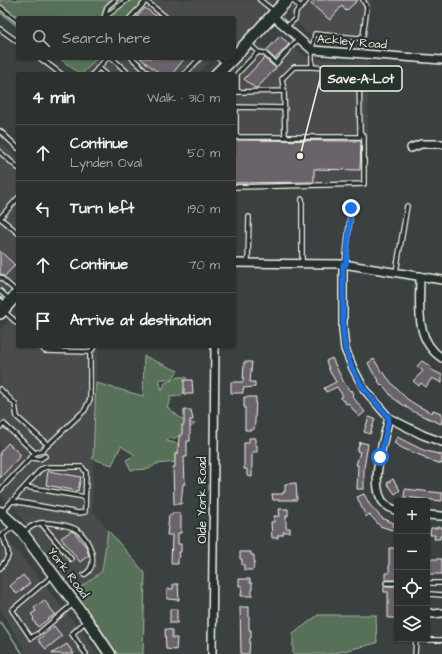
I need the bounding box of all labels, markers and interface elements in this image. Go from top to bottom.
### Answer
search box [16,16,236,60]
icon: search [30,27,52,49]
text: Search here [62,28,151,49]
street label: Ackley Road [316,30,388,55]
callout: Save-A-Lot [320,66,402,91]
text: Save-A-Lot [327,70,395,88]
text: 4 min [32,86,75,110]
text: Walk · 310 m [147,89,220,107]
text: Continue [70,133,128,154]
icon: ahead [32,142,54,164]
text: 50 m [187,144,220,162]
text: Lynden Oval [70,154,142,172]
icon: left [32,198,54,220]
text: Turn left [70,198,134,219]
route end [342,199,360,217]
text: 190 m [187,200,220,218]
icon: ahead [32,254,54,276]
text: Continue [70,254,128,275]
text: 70 m [188,256,220,274]
icon: arrive [32,310,54,332]
text: Arrive at destination [70,310,211,331]
route start [371,448,389,466]
street label: Olde York Road [194,457,211,543]
map controls [394,498,430,642]
button: + [394,498,430,534]
button: − [394,534,430,570]
street label: York Road [43,544,93,602]
button: locate [394,570,430,606]
button: layers [394,606,430,642]

